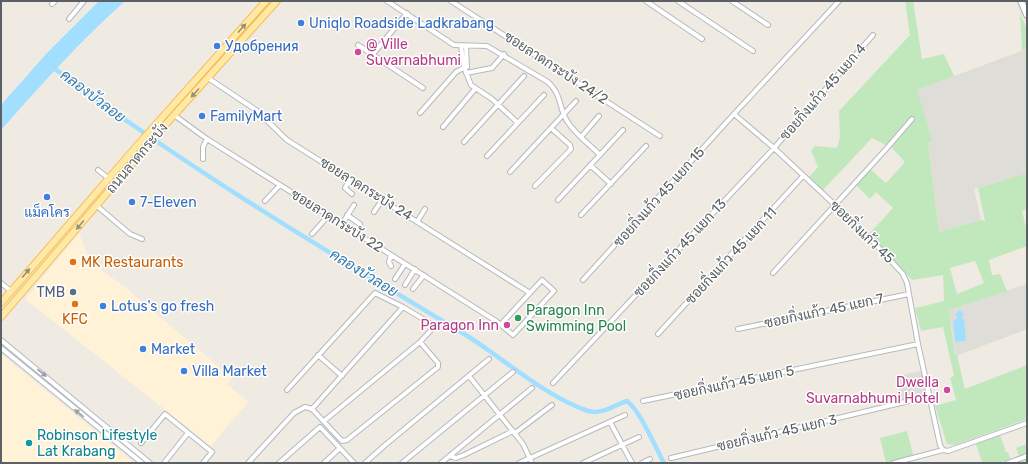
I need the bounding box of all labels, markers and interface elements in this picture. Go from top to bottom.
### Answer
place label: Uniqlo Roadside Ladkrabang [309,15,494,32]
marker: Uniqlo Roadside Ladkrabang [296,18,306,28]
one-way arrow [237,23,246,33]
street label: ซอยลาดกระบัง 24/2 [501,28,611,108]
place label: @ Ville Suvarnabhumi [366,36,461,69]
place label: Удобрения [225,38,299,55]
street label: ซอยกิ่งแก้ว 45 แยก 4 [774,38,870,144]
marker: Удобрения [212,41,222,51]
marker: @ Ville Suvarnabhumi [353,47,363,57]
water label: คลองบัวลอย [57,66,129,127]
one-way arrow [190,87,199,98]
place label: FamilyMart [210,108,283,125]
marker: FamilyMart [197,111,207,121]
street label: ถนนลาดกระบัง [103,119,171,197]
street label: ซอยกิ่งแก้ว 45 แยก 15 [607,141,708,250]
street label: ซอยลาดกระบัง 24 [317,154,416,224]
street label: ซอยลาดกระบัง 22 [288,186,386,256]
marker: แม็คโคร [42,192,52,202]
street label: ซอยกิ่งแก้ว 45 แยก 13 [628,193,730,301]
place label: 7-Eleven [140,194,197,211]
street label: ซอยกิ่งแก้ว 45 [826,195,900,267]
marker: 7-Eleven [127,197,137,207]
street label: ซอยกิ่งแก้ว 45 แยก 11 [679,202,780,308]
place label: แม็คโคร [24,203,70,221]
one-way arrow [76,220,85,230]
water label: คลองบัวลอย [327,245,402,301]
place label: MK Restaurants [81,254,183,271]
marker: MK Restaurants [68,257,78,267]
one-way arrow [22,268,31,278]
place label: TMB [36,284,65,301]
marker: TMB [68,287,78,297]
street label: ซอยกิ่งแก้ว 45 แยก 7 [762,287,885,332]
place label: Lotus's go fresh [111,298,214,315]
marker: KFC [70,299,80,309]
marker: Lotus's go fresh [98,301,108,311]
place label: Paragon Inn Swimming Pool [526,302,626,335]
place label: KFC [62,311,88,328]
marker: Paragon Inn Swimming Pool [513,313,523,323]
place label: Paragon Inn [420,317,499,334]
marker: Paragon Inn [502,320,512,330]
place label: Market [151,341,196,358]
marker: Market [138,344,148,354]
street label: ซอยกิ่งแก้ว 45 แยก 5 [672,359,796,404]
place label: Villa Market [192,363,267,380]
marker: Villa Market [179,366,189,376]
one-way arrow [37,369,48,378]
place label: Dwella Suvarnabhumi Hotel [806,374,939,407]
marker: Dwella Suvarnabhumi Hotel [942,385,952,395]
one-way arrow [74,408,84,417]
street label: ซอยกิ่งแก้ว 45 แยก 3 [715,408,839,455]
place label: Robinson Lifestyle Lat Krabang [37,427,158,460]
marker: Robinson Lifestyle Lat Krabang [24,438,34,448]

